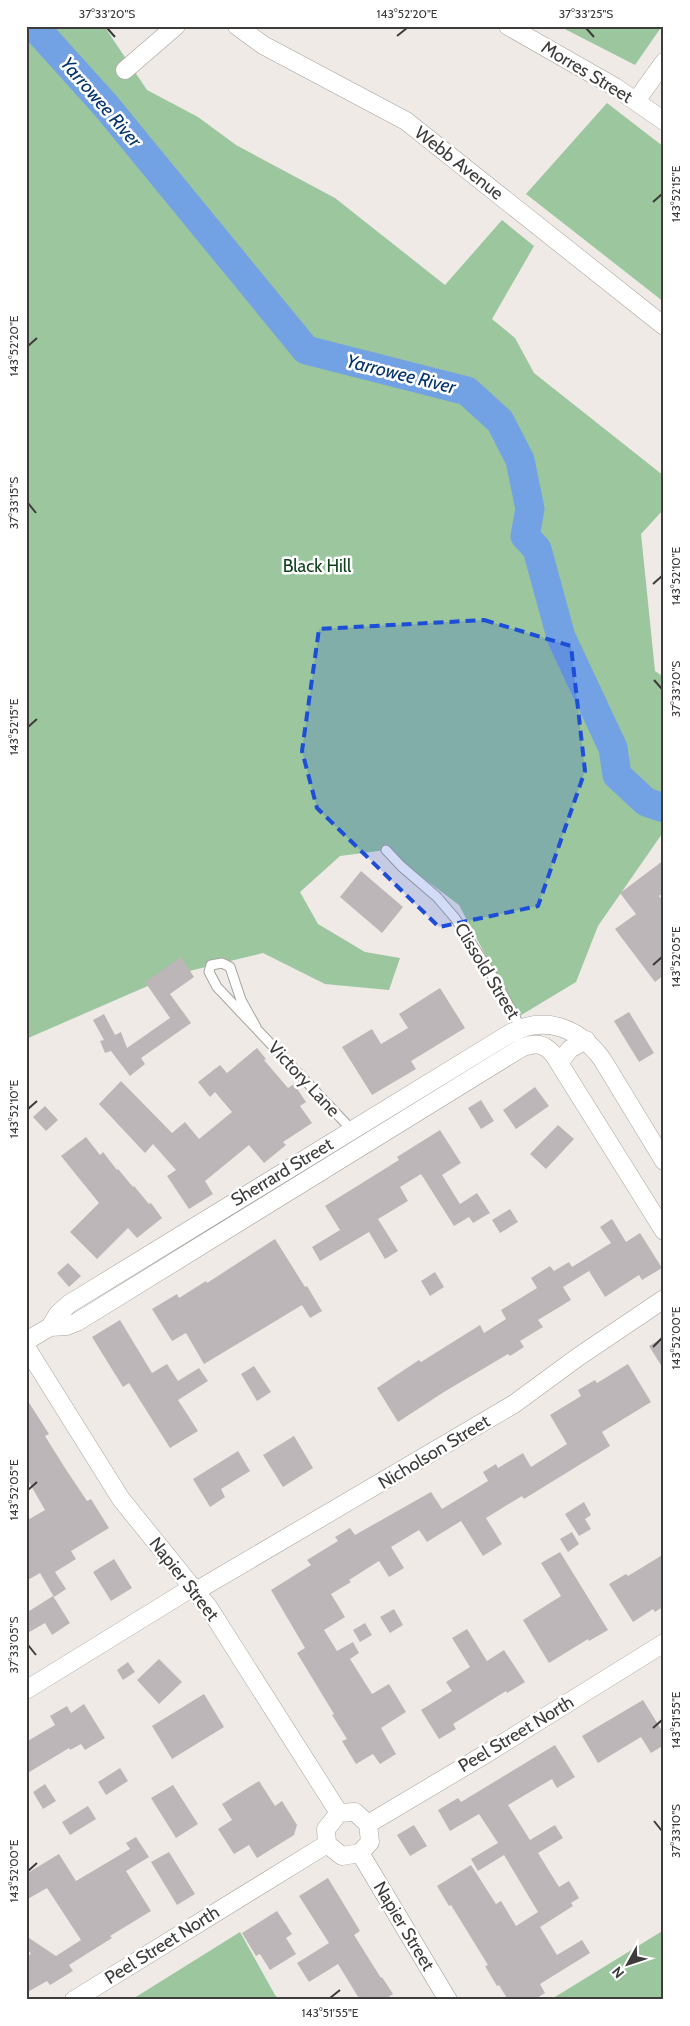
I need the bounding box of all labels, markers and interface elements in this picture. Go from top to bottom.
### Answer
text: 37°33'20"S [79,6,135,21]
text: 143°52'20"E [377,6,438,21]
text: 37°33'25"S [559,6,613,21]
street label: Morres Street [537,36,637,108]
water label: Yarrowee River [56,52,147,153]
street label: Webb Avenue [410,121,508,205]
text: 143°52'15"E [668,165,683,222]
text: 143°52'20"E [6,315,21,376]
water label: Yarrowee River [344,349,459,399]
text: 37°33'15"S [6,477,21,529]
text: 143°52'10"E [668,546,683,605]
park label: Black Hill [283,555,352,577]
text: 37°33'20"S [668,661,683,717]
text: 143°52'15"E [6,698,21,755]
street label: Clissold Street [450,919,524,1023]
text: 143°52'05"E [668,926,683,988]
street label: Victory Lane [263,1037,345,1121]
text: 143°52'10"E [6,1079,21,1138]
street label: Sherrard Street [227,1133,337,1211]
text: 143°52'00"E [668,1306,683,1369]
street label: Nicholson Street [374,1410,494,1494]
text: 143°52'05"E [6,1459,21,1521]
street label: Napier Street [144,1533,224,1625]
text: 37°33'05"S [6,1617,21,1673]
street label: Peel Street North [454,1691,578,1777]
text: 143°51'55"E [668,1691,683,1748]
text: 37°33'10"S [668,1804,683,1858]
text: 143°52'00"E [6,1839,21,1902]
street label: Napier Street [369,1877,439,1975]
street label: Peel Street North [101,1901,223,1989]
north arrow [602,1938,652,1988]
text: N [608,1963,628,1982]
text: 143°51'55"E [302,2005,359,2020]

